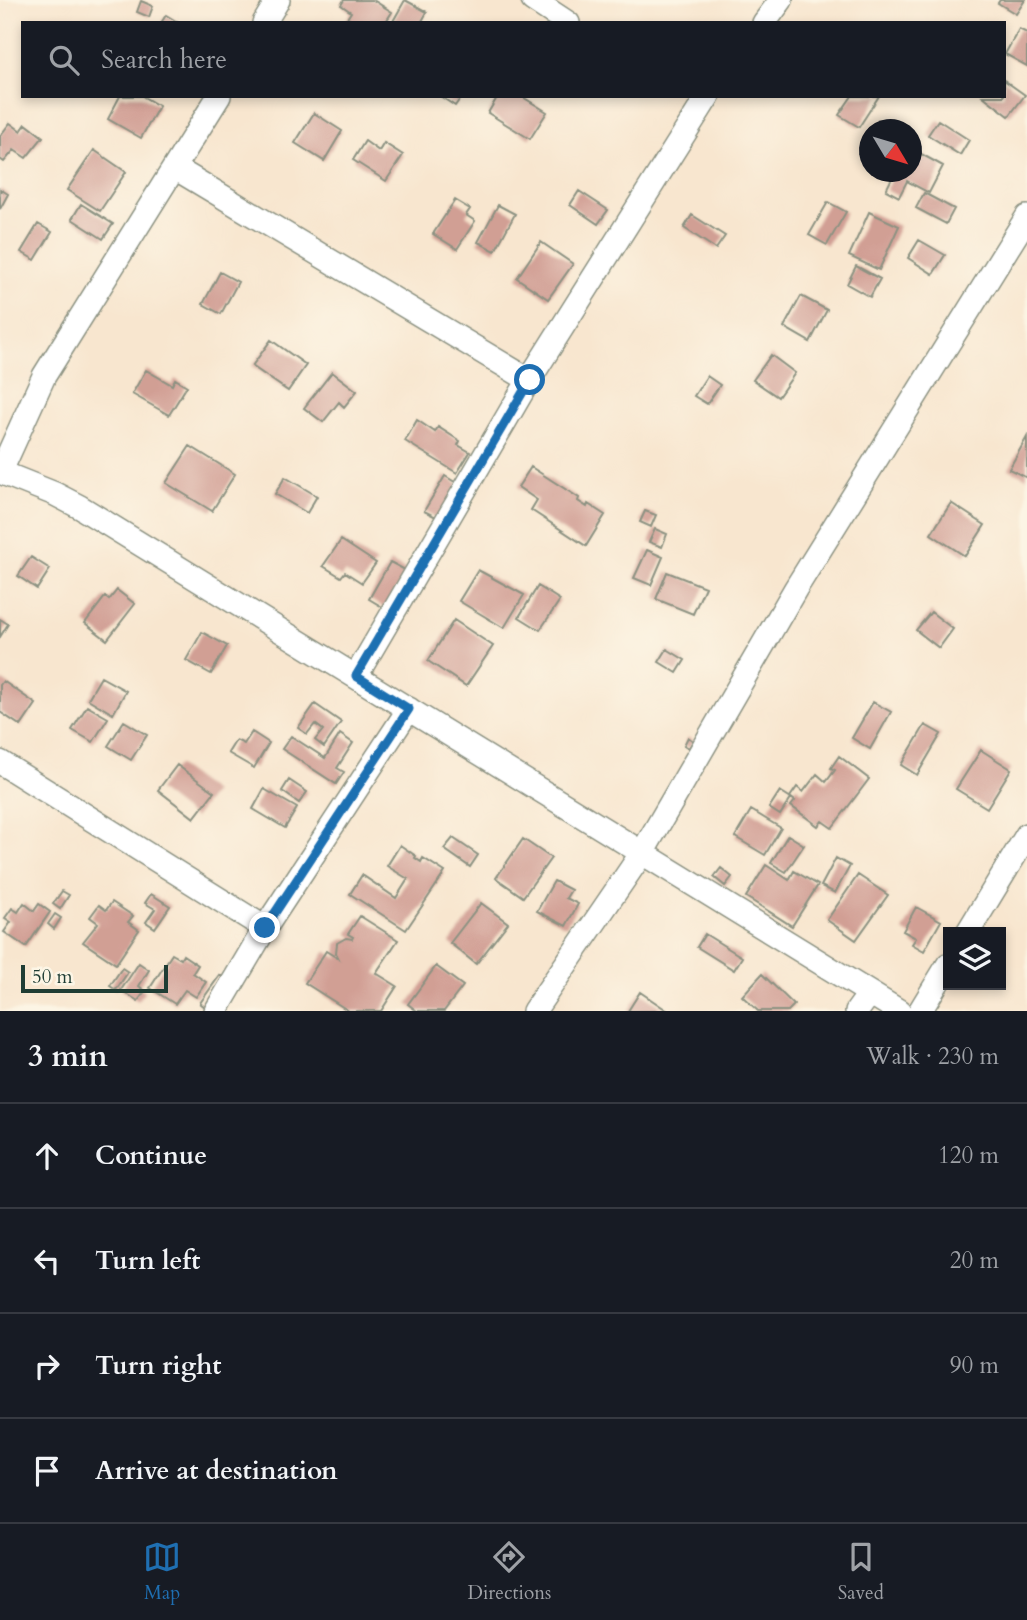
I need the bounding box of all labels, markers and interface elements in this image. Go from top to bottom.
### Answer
search box [21,21,1006,98]
icon: search [45,41,83,79]
text: Search here [101,42,227,77]
north arrow [859,119,922,182]
route start [514,364,545,395]
route end [249,912,280,943]
map controls [943,927,1006,990]
button: layers [943,927,1006,990]
scale bar [21,962,168,994]
text: 50 m [32,964,73,990]
text: 3 min [28,1036,108,1077]
text: Walk · 230 m [866,1041,999,1072]
icon: ahead [28,1137,66,1175]
text: Continue [95,1138,207,1173]
text: 120 m [938,1140,999,1171]
icon: left [28,1242,66,1280]
text: Turn left [95,1243,200,1278]
text: 20 m [950,1245,999,1276]
icon: right [28,1347,66,1385]
text: Turn right [95,1348,222,1383]
text: 90 m [950,1350,999,1381]
icon: arrive [28,1452,66,1490]
text: Arrive at destination [95,1453,338,1488]
tab: Map [143,1538,181,1606]
tab: Directions [468,1538,551,1606]
tab: Saved [838,1538,884,1606]

